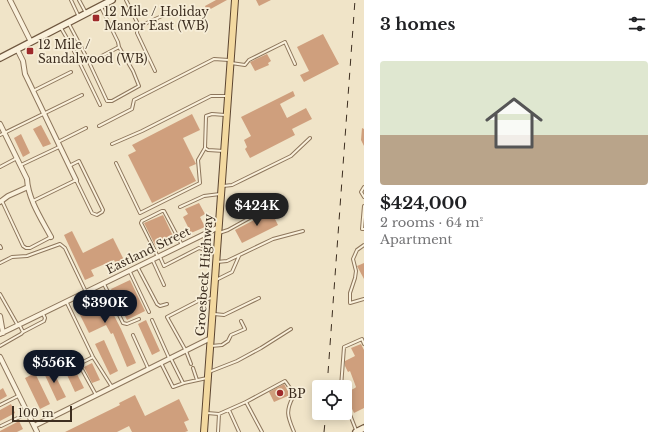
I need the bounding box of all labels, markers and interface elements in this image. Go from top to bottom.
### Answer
place label: 12 Mile / Holiday Manor East (WB) [104,4,209,33]
marker: 12 Mile / Holiday Manor East (WB) [91,13,101,23]
icon: filters [626,13,648,35]
text: 3 homes [380,14,455,35]
place label: 12 Mile / Sandalwood (WB) [38,37,148,66]
marker: 12 Mile / Sandalwood (WB) [25,46,35,56]
icon: home [478,87,550,159]
pin: $424K [229,193,285,227]
text: $424,000 [380,193,467,214]
text: $424K [235,197,279,214]
street label: Groesbeck Highway [192,213,216,337]
text: 2 rooms · 64 m² [380,214,483,231]
street label: Eastland Street [103,223,193,277]
text: Apartment [380,231,452,248]
pin: $390K [77,290,133,324]
text: $390K [82,294,128,311]
pin: $556K [26,350,82,384]
text: $556K [32,354,76,371]
map controls [312,380,352,420]
button: locate [312,380,352,420]
place label: BP [288,386,305,401]
marker: BP [275,388,285,398]
scale bar [12,404,72,423]
text: 100 m [18,406,54,420]

